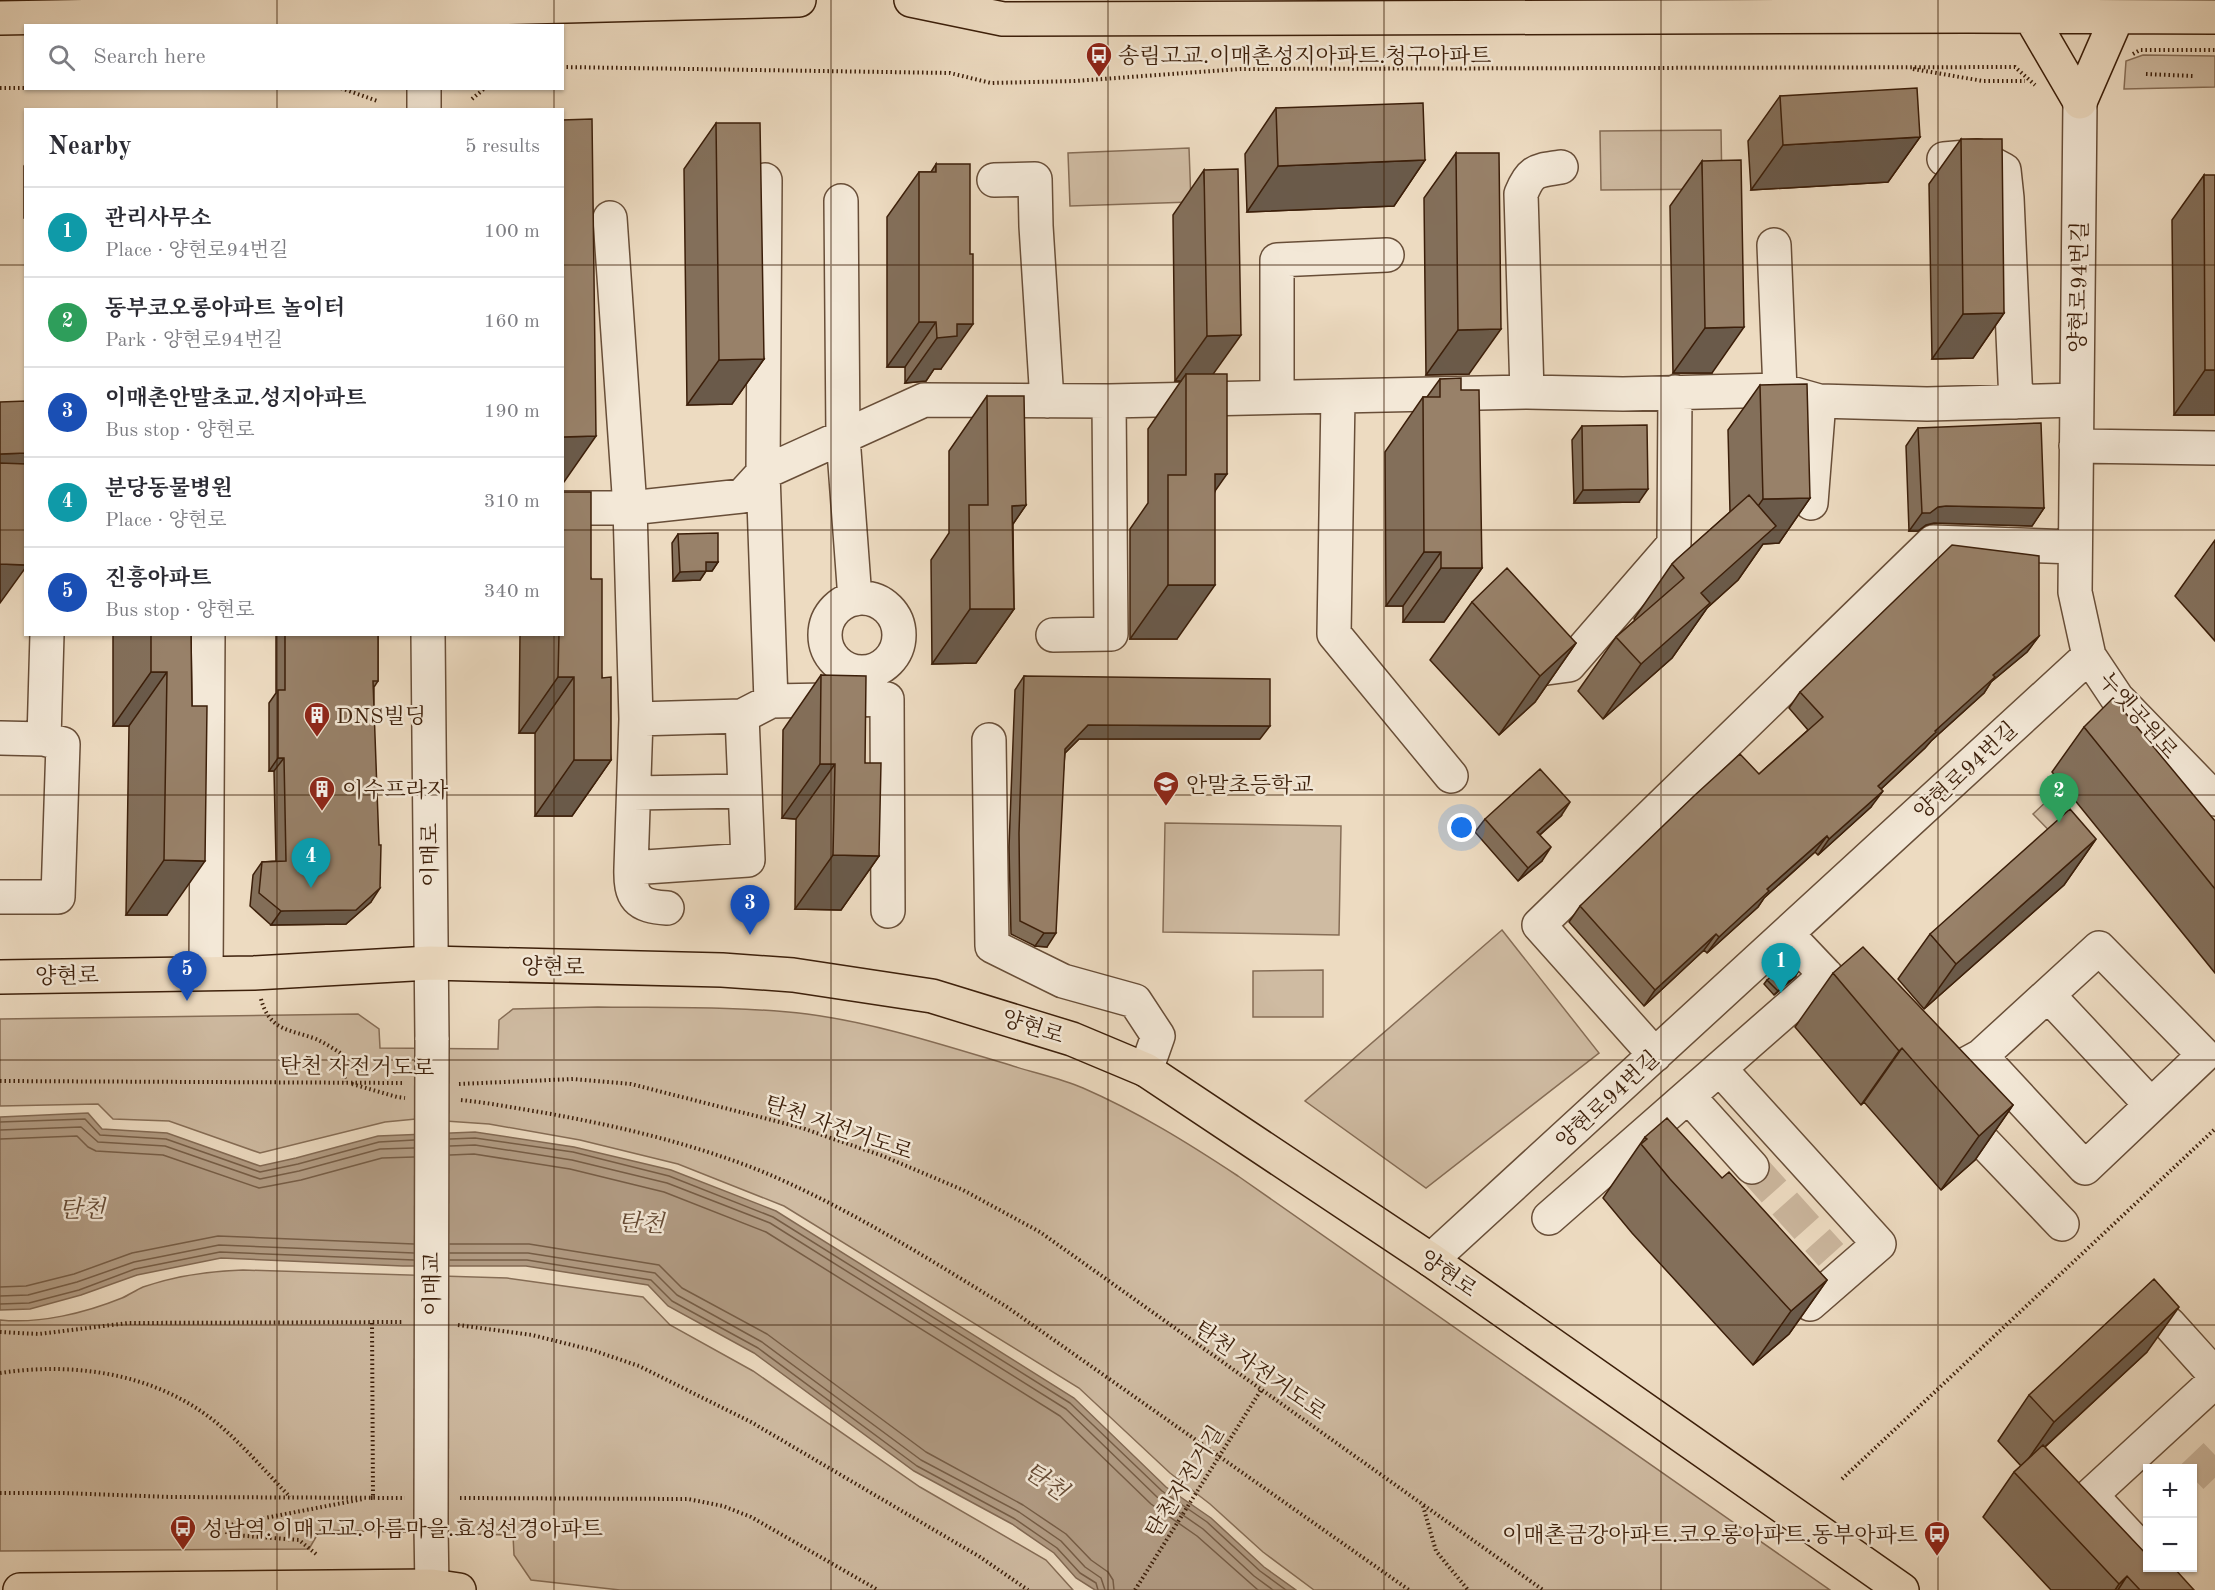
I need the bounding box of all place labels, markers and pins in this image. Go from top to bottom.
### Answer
bus stop icon: 송림고교.이매촌성지아파트.청구아파트 [1084,40,1114,78]
place label: 송림고교.이매촌성지아파트.청구아파트 [1118,44,1492,68]
building icon: DNS빌딩 [302,700,332,738]
place label: DNS빌딩 [336,705,426,728]
school or university icon: 안말초등학교 [1151,769,1181,807]
building icon: 이수프라자 [307,774,337,812]
place label: 안말초등학교 [1186,774,1314,797]
pin: 2 [2040,774,2078,823]
place label: 이수프라자 [342,779,449,802]
pin: 4 [292,838,330,888]
pin: 3 [730,886,770,935]
pin: 1 [1762,944,1800,993]
pin: 5 [168,952,207,1001]
bus stop icon: 성남역.이매고교.아름마을.효성선경아파트 [168,1513,198,1551]
place label: 성남역.이매고교.아름마을.효성선경아파트 [202,1518,603,1541]
bus stop icon: 이매촌금강아파트.코오롱아파트.동부아파트 [1922,1519,1952,1557]
place label: 이매촌금강아파트.코오롱아파트.동부아파트 [1502,1523,1918,1547]

